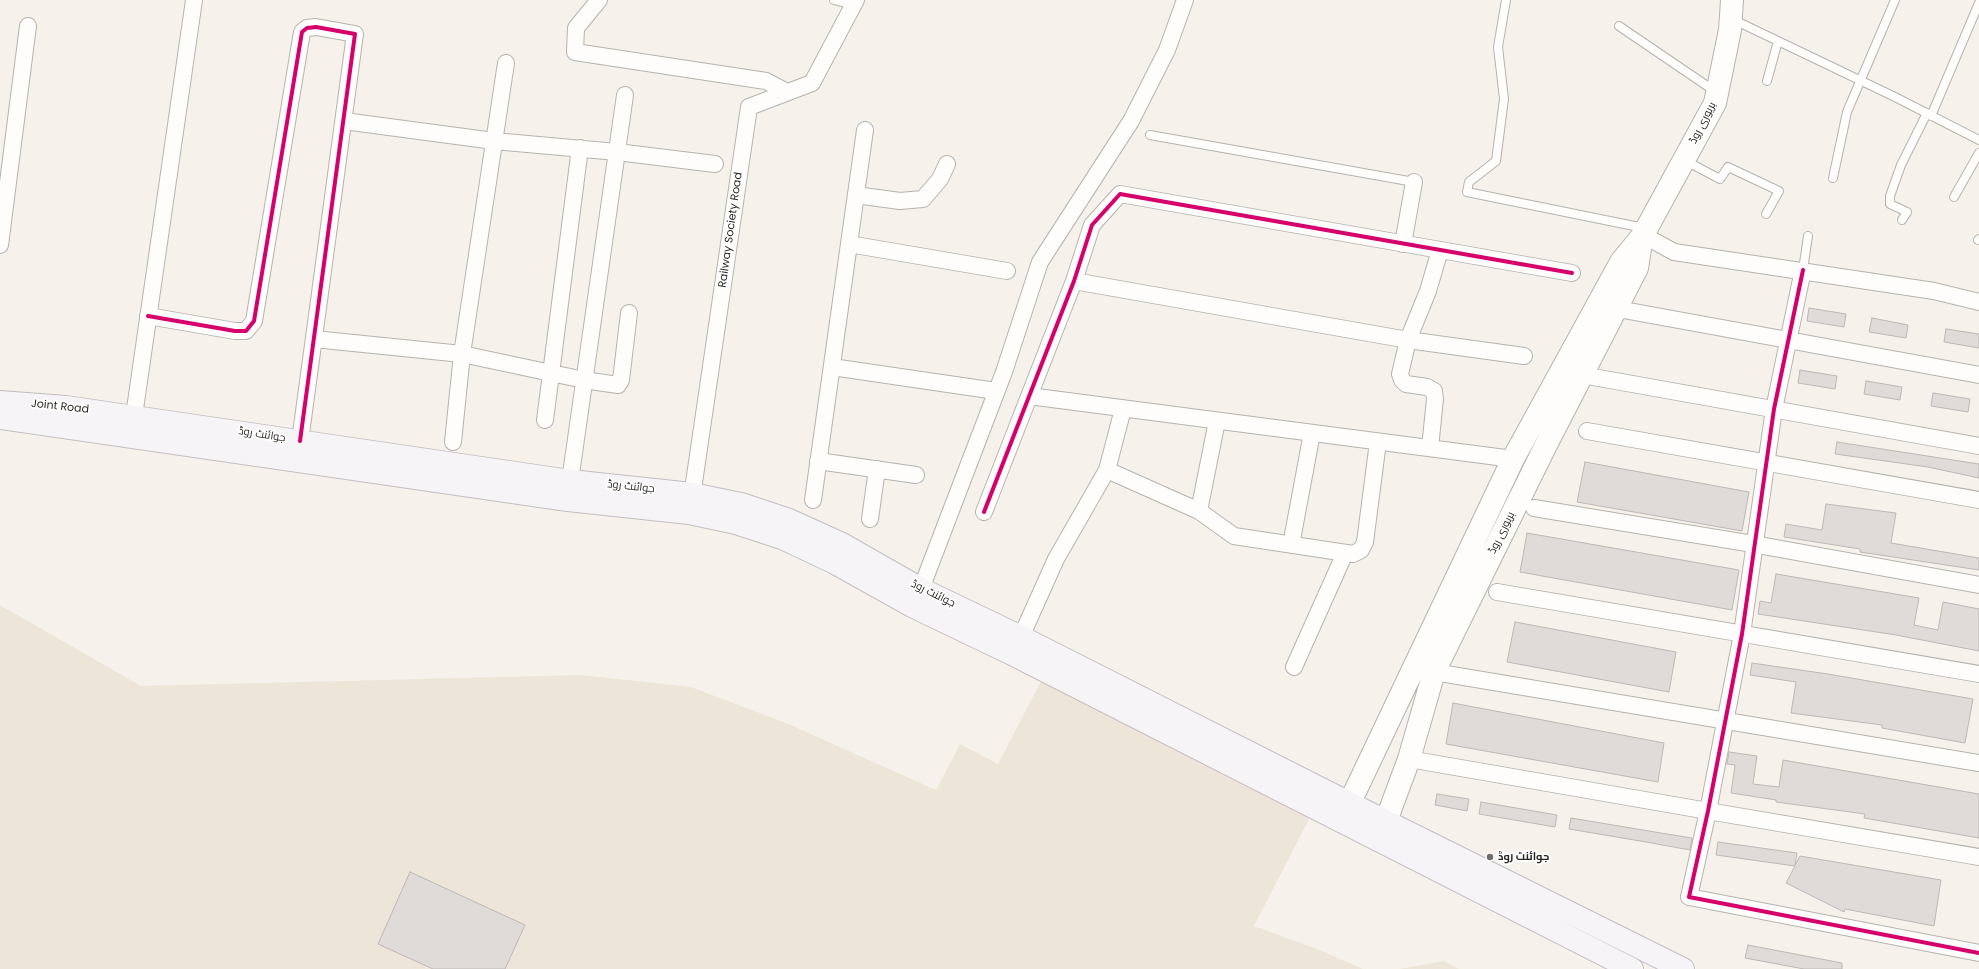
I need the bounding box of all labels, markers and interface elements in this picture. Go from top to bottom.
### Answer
street label: بریوری روڈ [1687,100,1719,146]
street label: Railway Society Road [716,171,746,289]
street label: Joint Road [30,397,90,417]
street label: جوائنٹ روڈ [237,425,287,445]
street label: جوائنٹ روڈ [607,478,655,496]
street label: بریوری روڈ [1486,510,1518,556]
street label: جوائنٹ روڈ [909,578,957,610]
place label: جوائنٹ روڈ [1498,850,1549,864]
marker: جوائنٹ روڈ [1485,852,1495,862]

